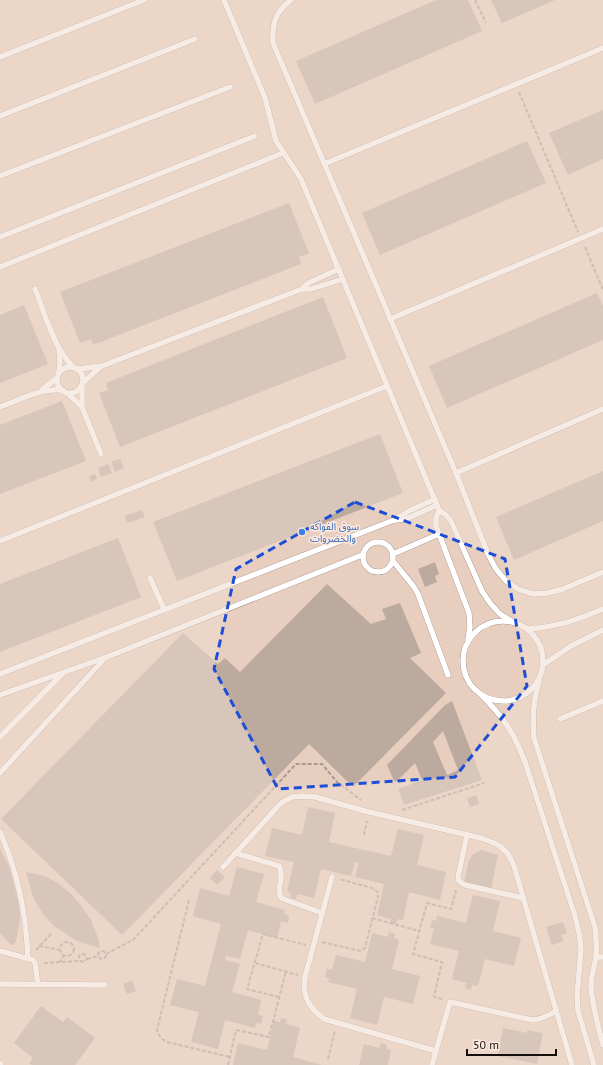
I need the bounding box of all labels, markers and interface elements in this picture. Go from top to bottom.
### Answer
place label: سوق الفواكه والخضروات [310,520,359,545]
marker: سوق الفواكه والخضروات [297,527,307,537]
scale bar [467,1031,556,1057]
text: 50 m [473,1037,499,1052]

